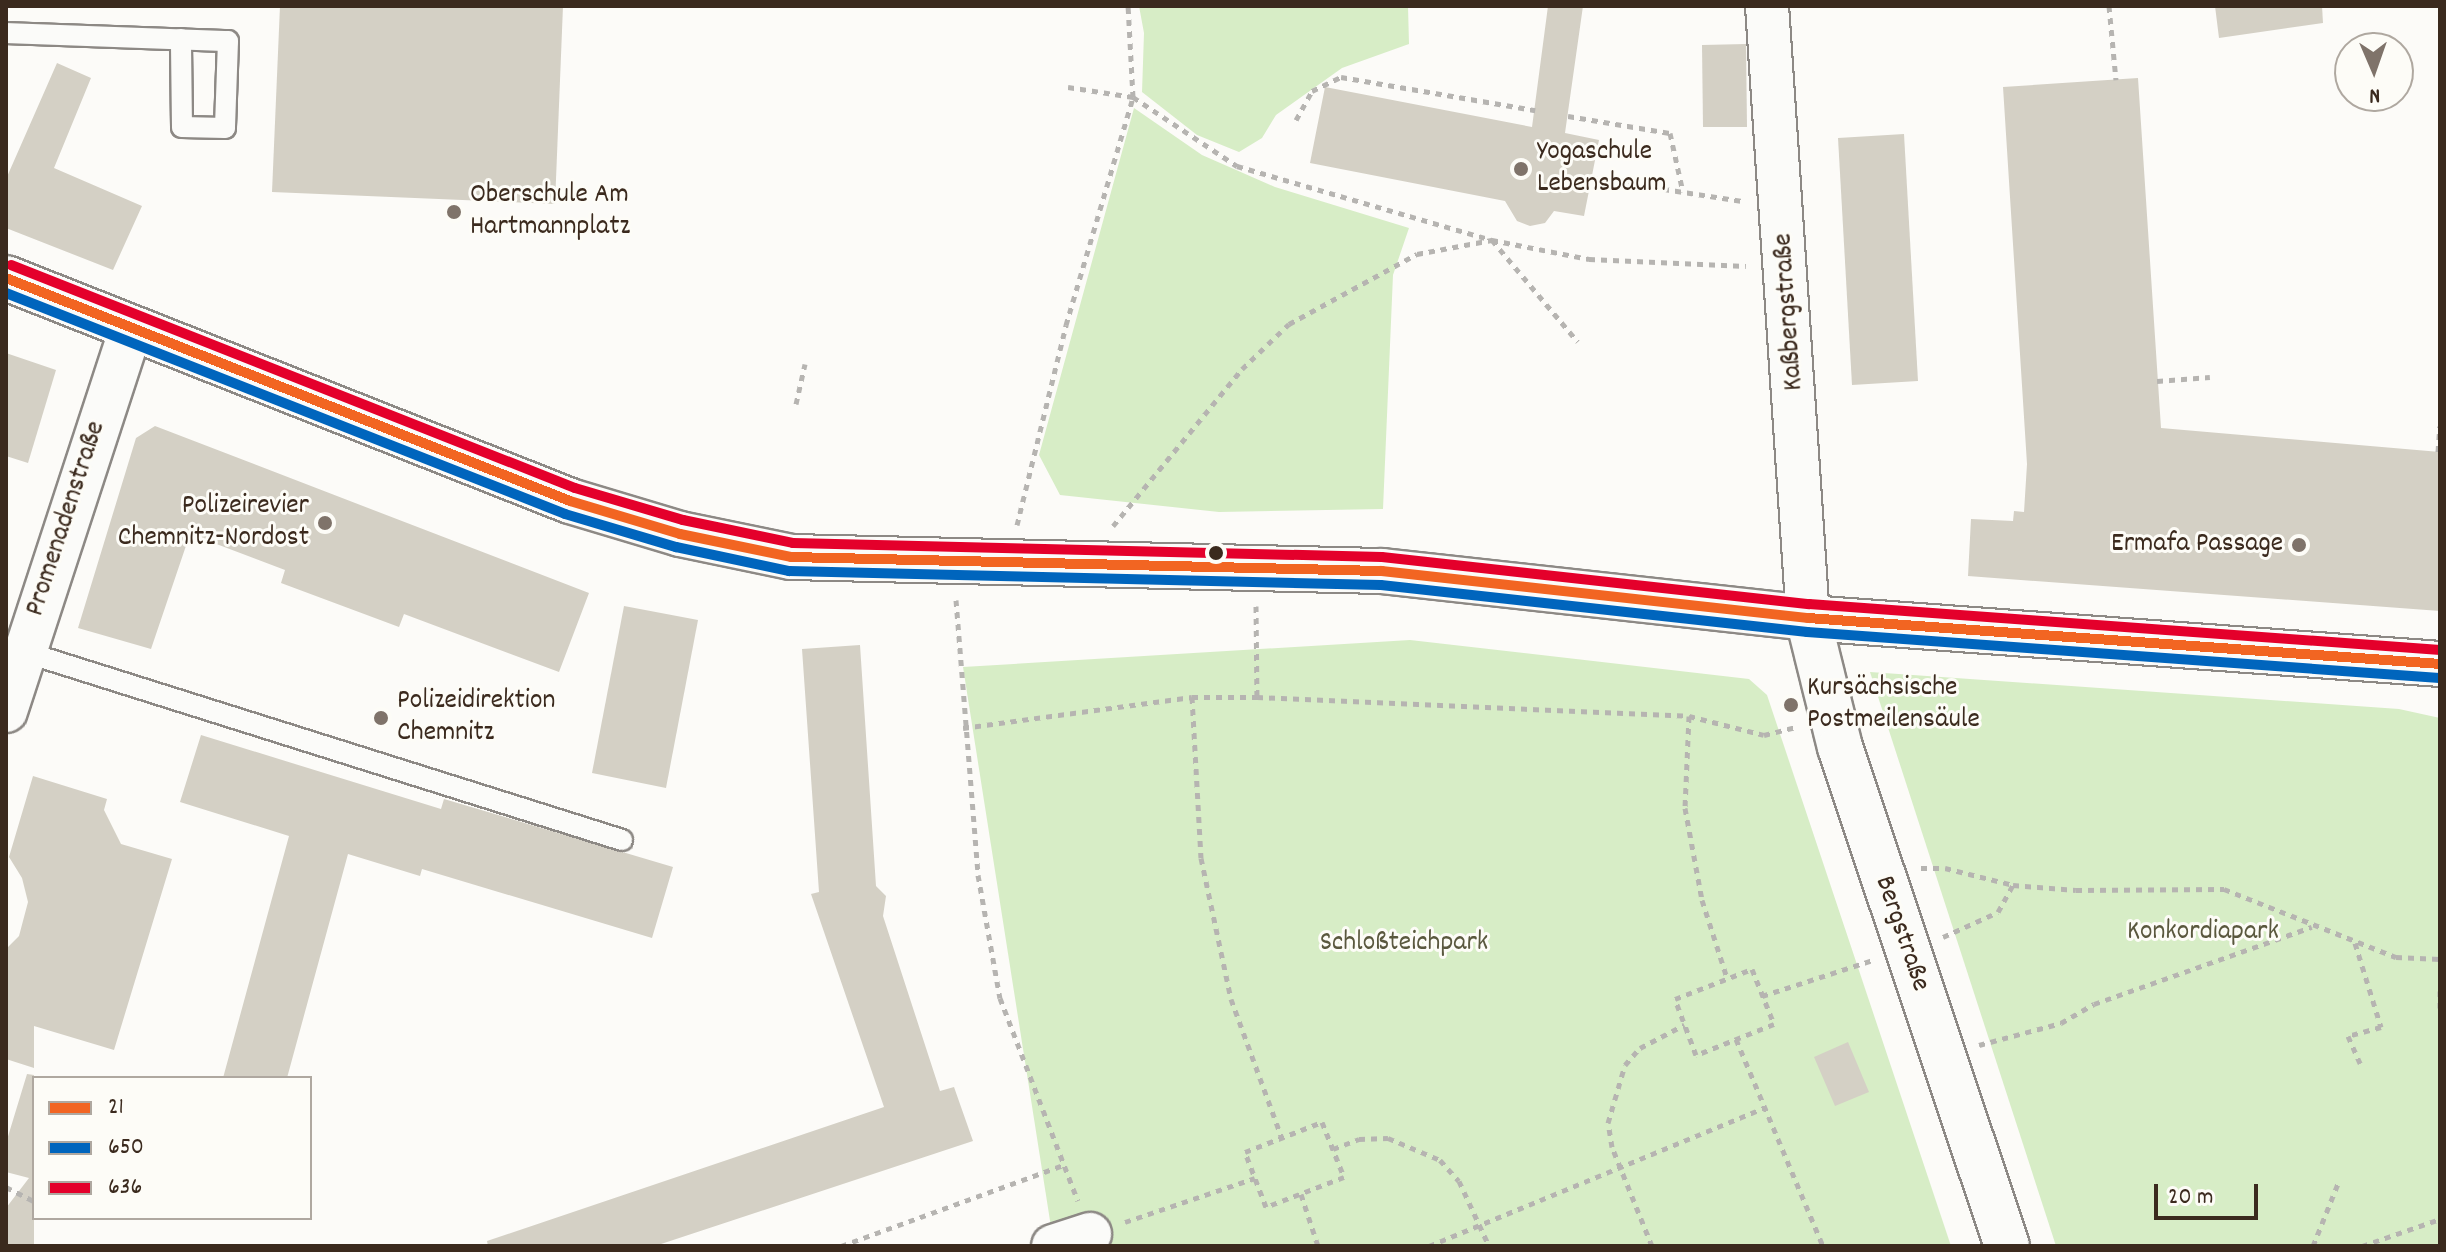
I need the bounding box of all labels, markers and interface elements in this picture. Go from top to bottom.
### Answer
north arrow [2334,32,2414,112]
text: N [2369,79,2381,110]
place label: Yogaschule Lebensbaum [1537,136,1666,202]
marker: Yogaschule Lebensbaum [1512,160,1530,178]
place label: Oberschule Am Hartmannplatz [470,179,630,245]
marker: Oberschule Am Hartmannplatz [445,203,463,221]
street label: Kaßbergstraße [1768,232,1812,392]
street label: Promenadenstraße [20,417,114,621]
place label: Polizeirevier Chemnitz-Nordost [118,490,309,556]
marker: Polizeirevier Chemnitz-Nordost [316,514,334,532]
place label: Ermafa Passage [2111,528,2283,562]
marker: Ermafa Passage [2290,536,2308,554]
unlabelled marker [1208,545,1224,561]
place label: Kursächsische Postmeilensäule [1807,672,1980,738]
place label: Polizeidirektion Chemnitz [397,685,555,751]
marker: Kursächsische Postmeilensäule [1782,696,1800,714]
marker: Polizeidirektion Chemnitz [372,709,390,727]
street label: Bergstraße [1866,872,1936,996]
park label: Konkordiapark [2127,916,2279,950]
park label: Schloßteichpark [1320,927,1488,961]
legend [32,1076,312,1220]
text: 21 [108,1091,124,1125]
text: 650 [108,1131,144,1165]
scale bar [2158,1168,2262,1218]
text: 636 [108,1171,142,1205]
text: 20 m [2168,1181,2214,1215]

